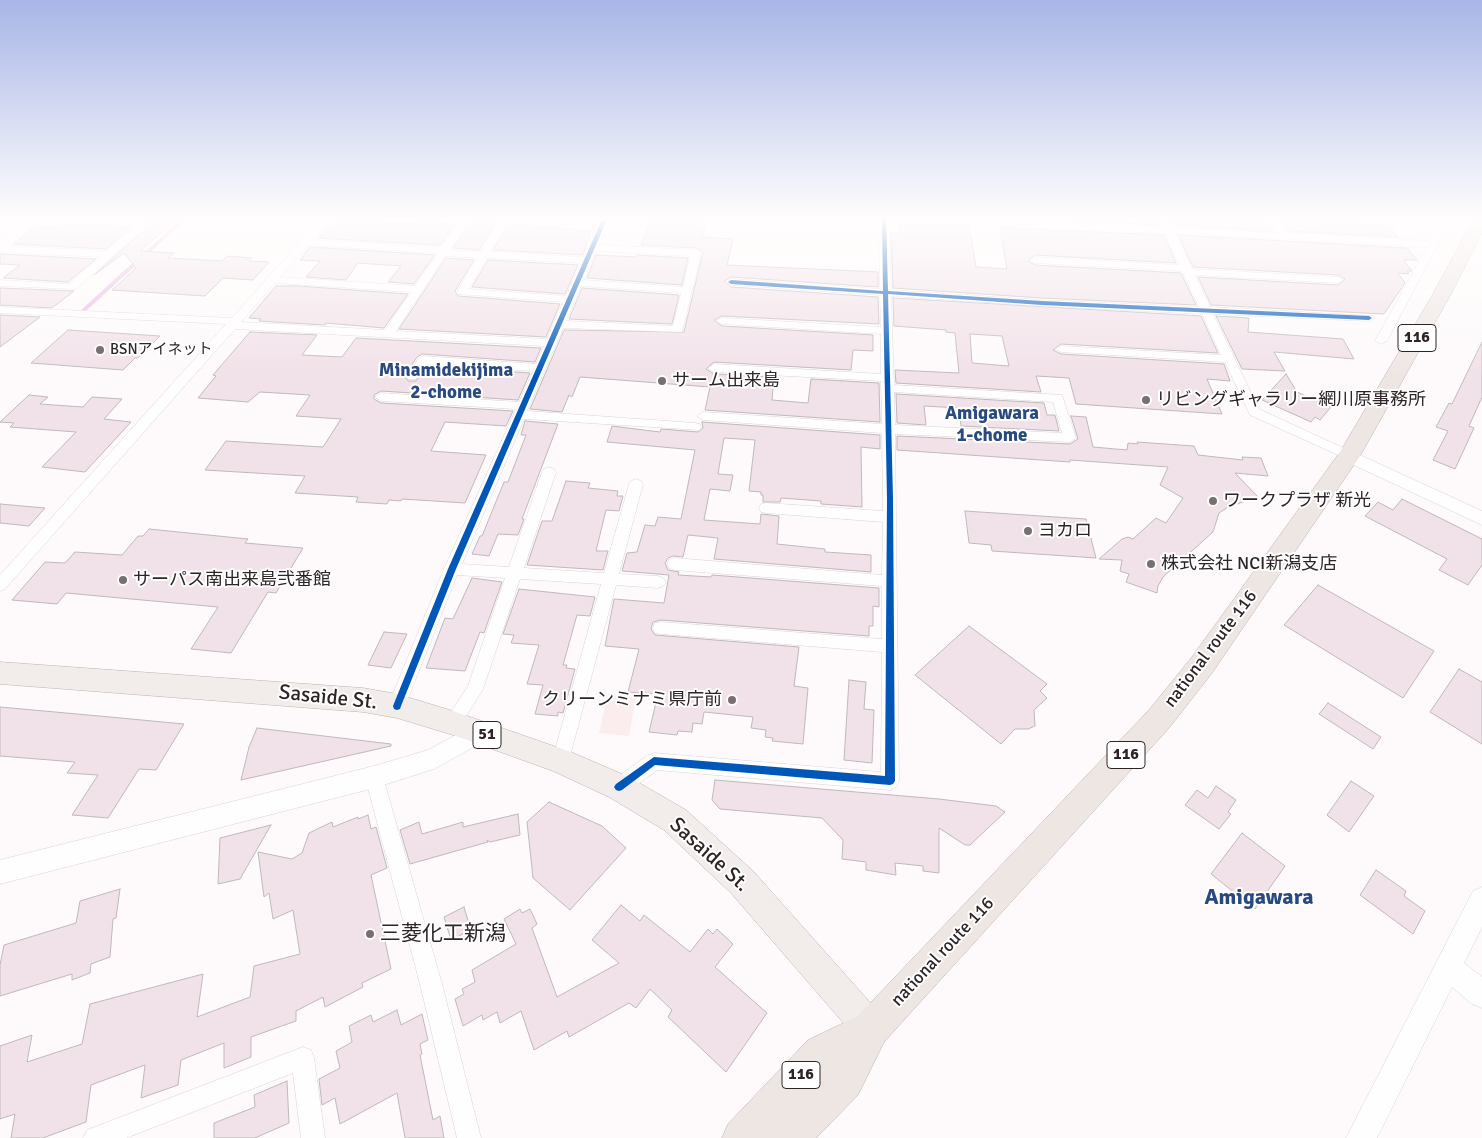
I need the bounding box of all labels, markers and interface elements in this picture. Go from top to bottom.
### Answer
road number: 116 [1398,324,1436,352]
place label: BSNアイネット [110,341,213,359]
marker: BSNアイネット [94,344,106,356]
district label: Minamidekijima 2-chome [379,360,513,404]
place label: サーム出来島 [672,370,780,392]
marker: サーム出来島 [656,375,668,387]
place label: リビングギャラリー網川原事務所 [1156,389,1426,411]
marker: リビングギャラリー網川原事務所 [1140,394,1152,406]
district label: Amigawara 1-chome [945,403,1039,447]
place label: ワークプラザ 新光 [1223,490,1371,512]
marker: ワークプラザ 新光 [1207,495,1219,507]
place label: ヨカロ [1038,520,1092,542]
marker: ヨカロ [1022,525,1034,537]
place label: 株式会社 NCI新潟支店 [1161,553,1337,575]
marker: 株式会社 NCI新潟支店 [1145,558,1157,570]
place label: サーパス南出来島弐番館 [133,569,331,591]
marker: サーパス南出来島弐番館 [117,574,129,586]
street label: national route 116 [1160,586,1262,712]
street label: Sasaide St. [278,680,378,716]
place label: クリーンミナミ県庁前 [542,689,722,711]
marker: クリーンミナミ県庁前 [726,694,738,706]
road number: 51 [473,722,501,748]
road number: 116 [1107,742,1145,768]
street label: Sasaide St. [664,813,754,897]
district label: Amigawara [1205,885,1313,911]
street label: national route 116 [887,893,999,1011]
place label: 三菱化工新潟 [380,921,506,947]
marker: 三菱化工新潟 [364,928,376,940]
road number: 116 [782,1062,820,1088]

